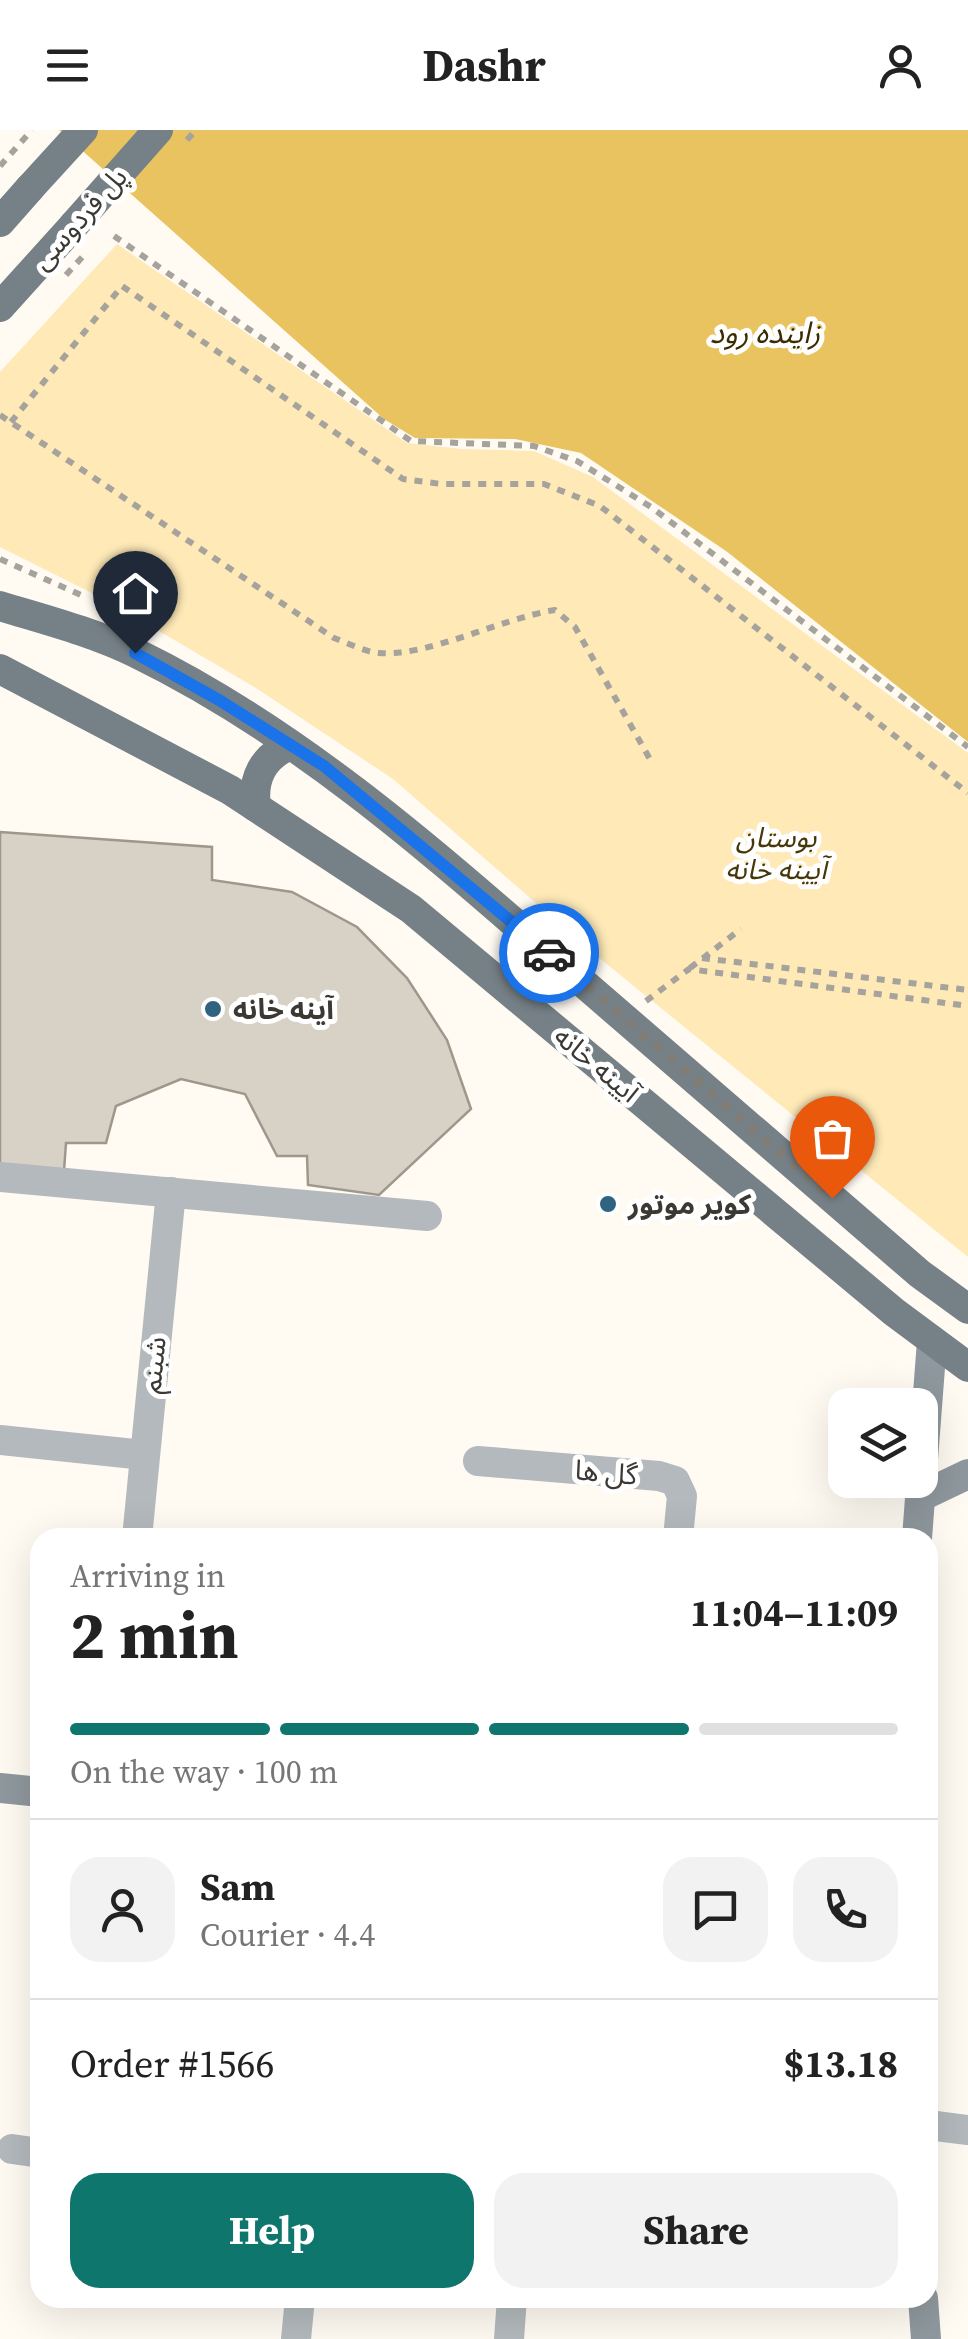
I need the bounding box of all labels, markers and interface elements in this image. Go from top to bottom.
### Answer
text: Dashr [422,34,546,96]
icon: menu [40,38,95,93]
icon: person [873,38,928,93]
street label: پل فردوسی [23,158,135,278]
water label: زاینده رود [710,312,821,353]
pin [93,551,178,654]
icon: home [108,566,163,621]
park label: بوستان آیینه خانه [726,818,832,888]
courier [499,903,599,1003]
icon: car [522,926,577,981]
place label: آینه خانه [233,990,335,1028]
marker: آینه خانه [202,998,224,1020]
street label: آیینه خانه [546,1017,649,1112]
pin [790,1096,875,1199]
icon: bag [805,1111,860,1166]
place label: کویر موتور [627,1185,751,1223]
marker: کویر موتور [597,1193,619,1215]
street label: شبنم [131,1335,178,1396]
map controls [828,1388,938,1498]
button: layers [828,1388,938,1498]
street label: گل ها [573,1450,639,1494]
text: Arriving in [70,1554,225,1598]
text: 11:04–11:09 [690,1587,898,1639]
text: 2 min [70,1591,239,1680]
text: On the way · 100 m [70,1750,338,1794]
button: person [70,1857,175,1962]
button: chat [663,1857,768,1962]
button: phone [793,1857,898,1962]
text: Sam [200,1861,275,1913]
text: Courier · 4.4 [200,1913,375,1957]
text: Order #1566 [70,2038,274,2090]
text: $13.18 [784,2038,898,2090]
button: Help [70,2173,474,2288]
button: Share [494,2173,898,2288]

